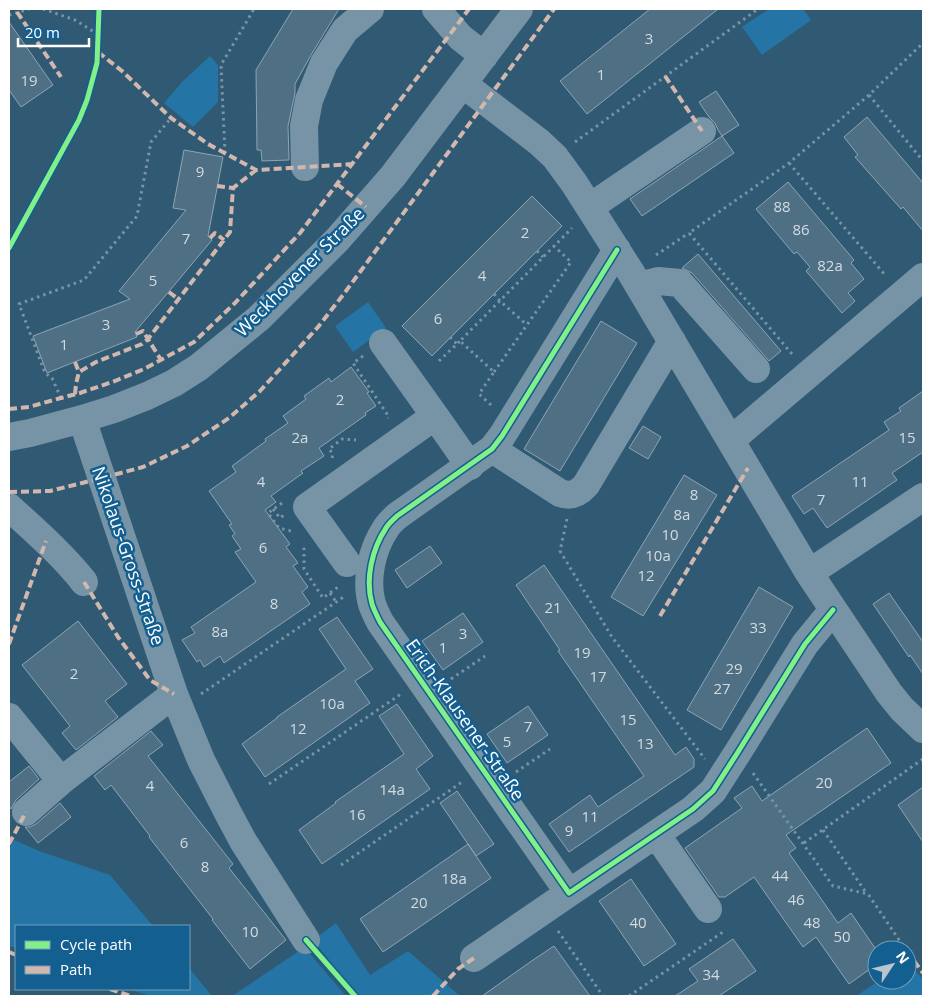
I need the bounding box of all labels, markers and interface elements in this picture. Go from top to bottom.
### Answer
scale bar [18,15,89,47]
text: 20 m [25,22,60,42]
house number: 3 [645,28,653,48]
house number: 1 [597,64,605,84]
house number: 19 [20,70,38,90]
house number: 9 [196,161,204,181]
house number: 88 [773,196,791,216]
street label: Weckhovener Straße [229,201,369,341]
house number: 86 [792,219,810,239]
house number: 2 [521,222,529,242]
house number: 7 [182,228,190,248]
house number: 82a [817,255,843,275]
house number: 4 [478,265,487,285]
house number: 5 [149,270,157,290]
house number: 6 [434,308,442,328]
house number: 3 [102,314,110,334]
house number: 1 [60,334,68,354]
house number: 2 [336,389,344,409]
house number: 2a [292,427,308,447]
house number: 15 [898,427,916,447]
street label: Nikolaus-Gross-Straße [87,463,171,648]
house number: 4 [257,471,266,491]
house number: 11 [851,471,869,491]
house number: 8 [690,484,698,504]
house number: 7 [817,489,825,509]
house number: 8a [674,504,690,524]
house number: 10 [661,524,679,544]
house number: 6 [259,537,267,557]
house number: 10a [645,545,671,565]
house number: 12 [637,565,655,585]
house number: 8 [270,593,278,613]
house number: 21 [544,597,562,617]
house number: 33 [749,617,767,637]
house number: 8a [212,621,228,641]
house number: 3 [459,623,467,643]
street label: Erich-Klausener-Straße [401,634,531,805]
house number: 1 [439,637,447,657]
house number: 19 [573,642,591,662]
house number: 29 [725,658,743,678]
house number: 2 [70,663,78,683]
house number: 17 [589,666,607,686]
house number: 27 [713,678,731,698]
house number: 10a [319,693,345,713]
house number: 15 [619,709,637,729]
house number: 7 [524,716,532,736]
house number: 12 [289,718,307,738]
house number: 5 [503,731,511,751]
house number: 13 [636,733,654,753]
house number: 20 [815,772,833,792]
house number: 4 [146,775,155,795]
house number: 14a [379,779,405,799]
house number: 16 [348,804,366,824]
house number: 11 [581,806,599,826]
house number: 9 [565,820,573,840]
house number: 6 [180,832,188,852]
house number: 8 [201,856,209,876]
house number: 44 [771,865,789,885]
house number: 18a [441,868,467,888]
house number: 46 [787,889,805,909]
house number: 20 [410,892,428,912]
house number: 40 [629,912,647,932]
house number: 48 [803,912,821,932]
house number: 10 [241,921,259,941]
legend [15,925,190,990]
house number: 50 [833,926,851,946]
text: Cycle path [60,934,132,954]
north arrow [867,940,917,990]
text: N [892,947,914,967]
text: Path [60,959,92,979]
house number: 34 [702,964,720,984]

